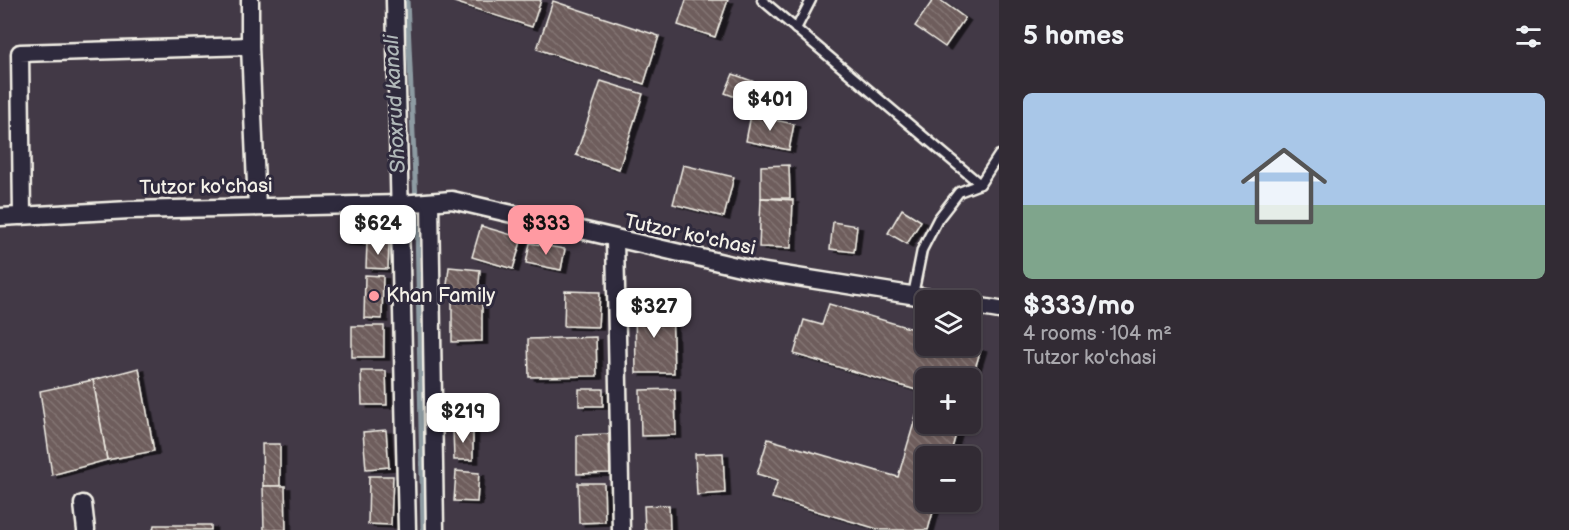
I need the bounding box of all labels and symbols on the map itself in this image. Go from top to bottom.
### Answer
water label: Shoxrud kanali [379,33,411,174]
pin: $401 [734,81,806,132]
street label: Tutzor ko'chasi [139,174,273,200]
pin: $624 [342,205,414,256]
pin: $333 [510,205,582,256]
street label: Tutzor ko'chasi [622,209,758,261]
place label: Khan Family [386,284,495,308]
pin: $327 [618,288,690,339]
marker: Khan Family [367,289,381,303]
pin: $219 [427,393,499,444]

